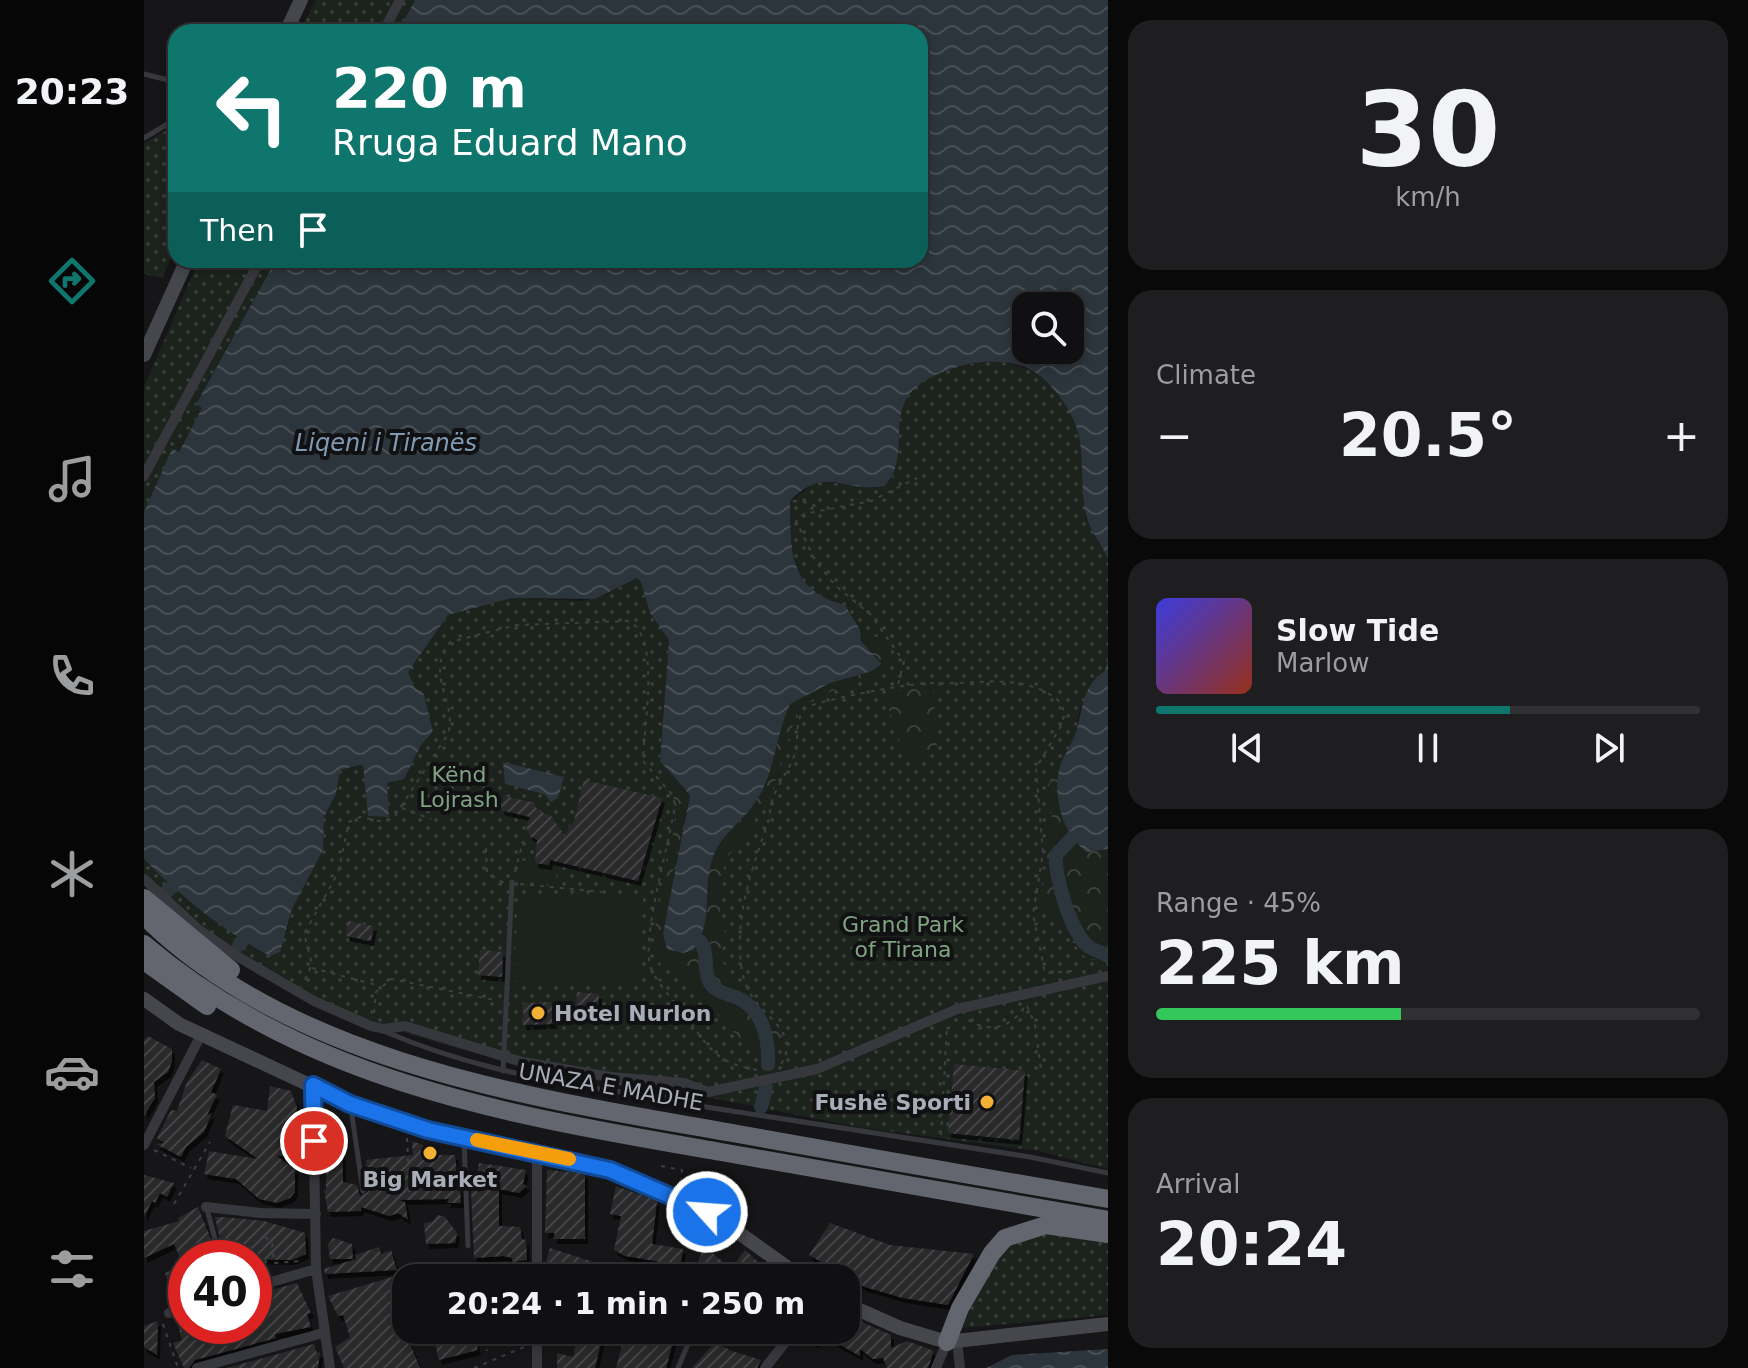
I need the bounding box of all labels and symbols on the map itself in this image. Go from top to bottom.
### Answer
water label: Liqeni i Tiranës [295,429,477,457]
park label: Kënd Lojrash [419,762,499,812]
park label: Grand Park of Tirana [842,912,964,962]
place label: Hotel Nurlon [554,1001,711,1026]
marker: Hotel Nurlon [529,1004,547,1022]
street label: UNAZA E MADHE [517,1058,705,1116]
place label: Fushë Sporti [814,1090,971,1115]
marker: Fushë Sporti [978,1093,996,1111]
pin [280,1107,348,1175]
marker: Big Market [421,1144,439,1162]
place label: Big Market [363,1167,498,1192]
position arrow [665,1170,749,1254]
speed limit sign: 40 [168,1240,272,1344]

